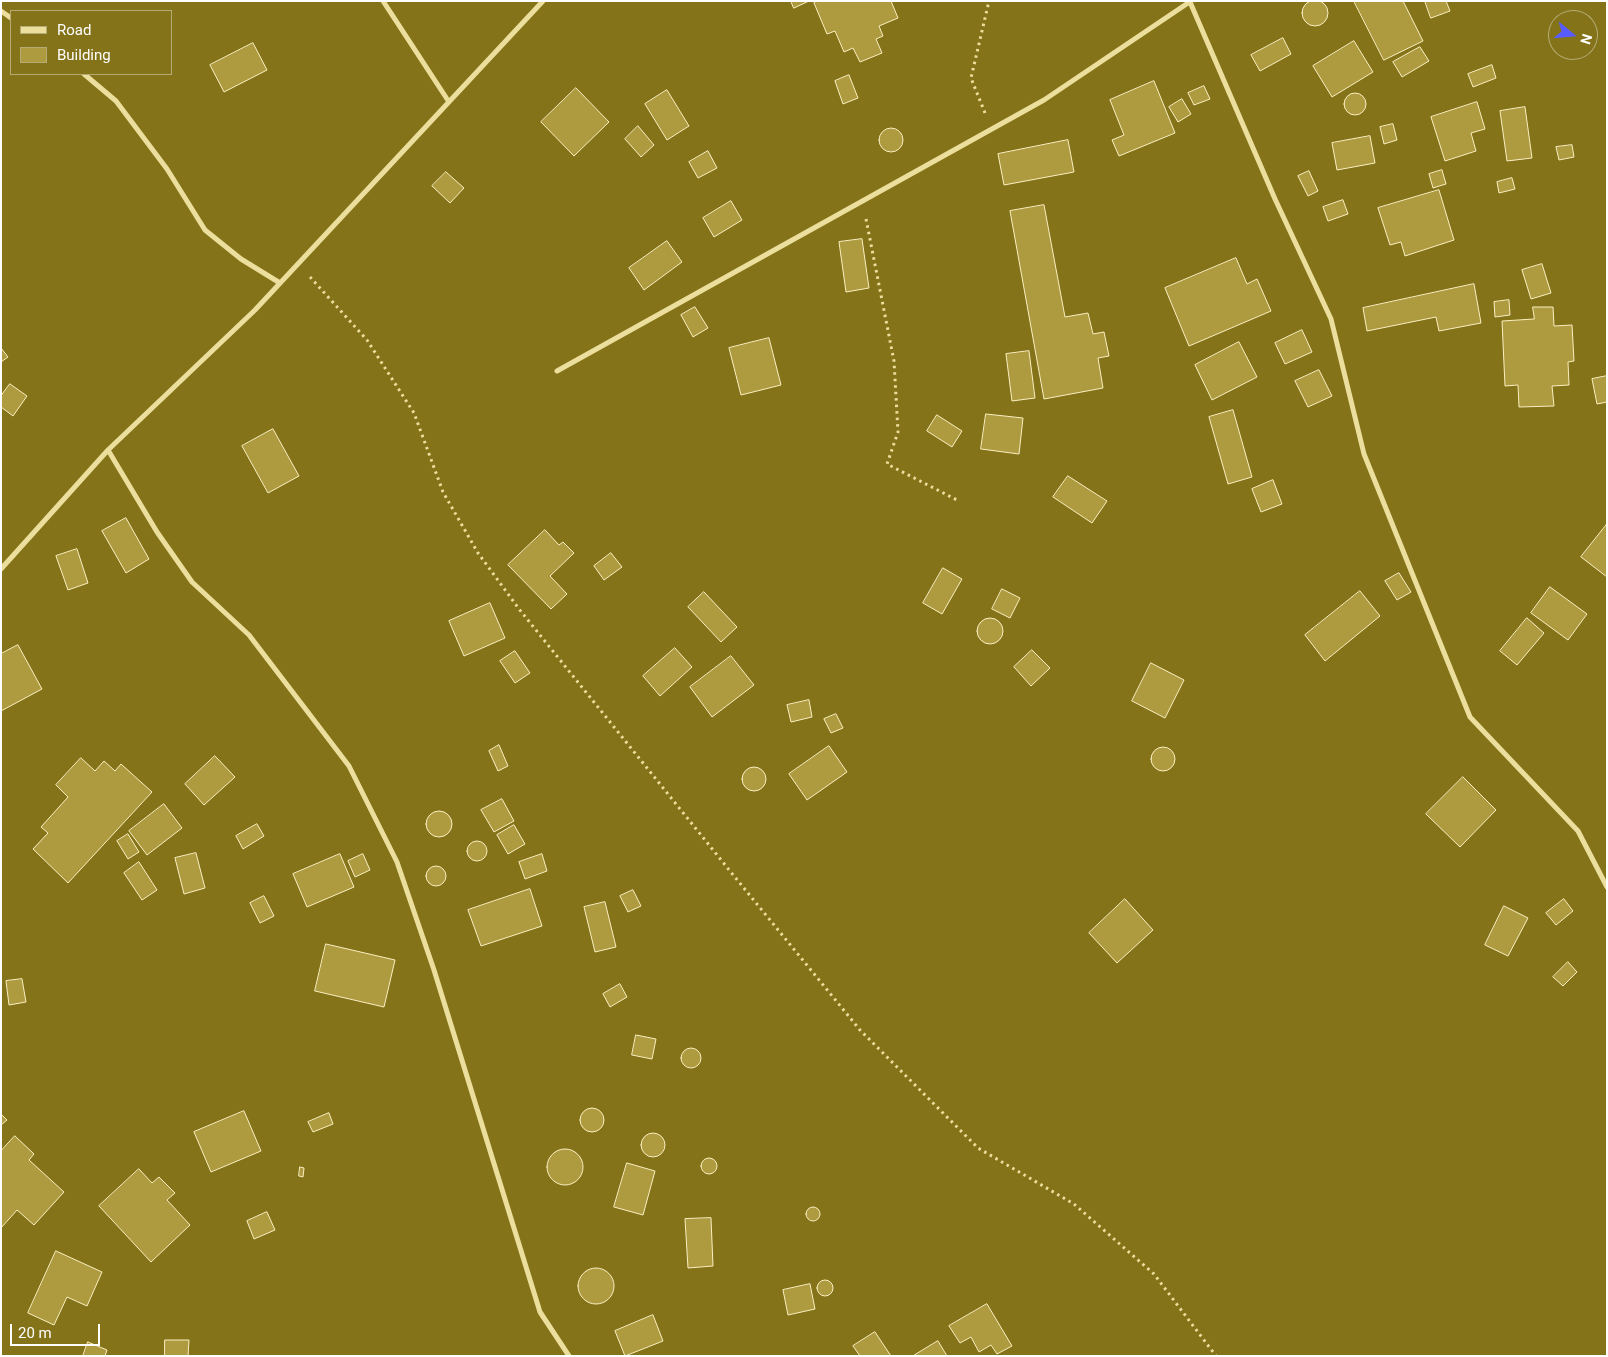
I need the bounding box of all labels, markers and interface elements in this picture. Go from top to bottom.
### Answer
legend [10,10,172,75]
north arrow [1548,10,1598,60]
text: Road [57,21,91,39]
text: N [1577,32,1595,46]
text: Building [57,46,111,64]
scale bar [12,1314,102,1346]
text: 20 m [18,1324,52,1342]

